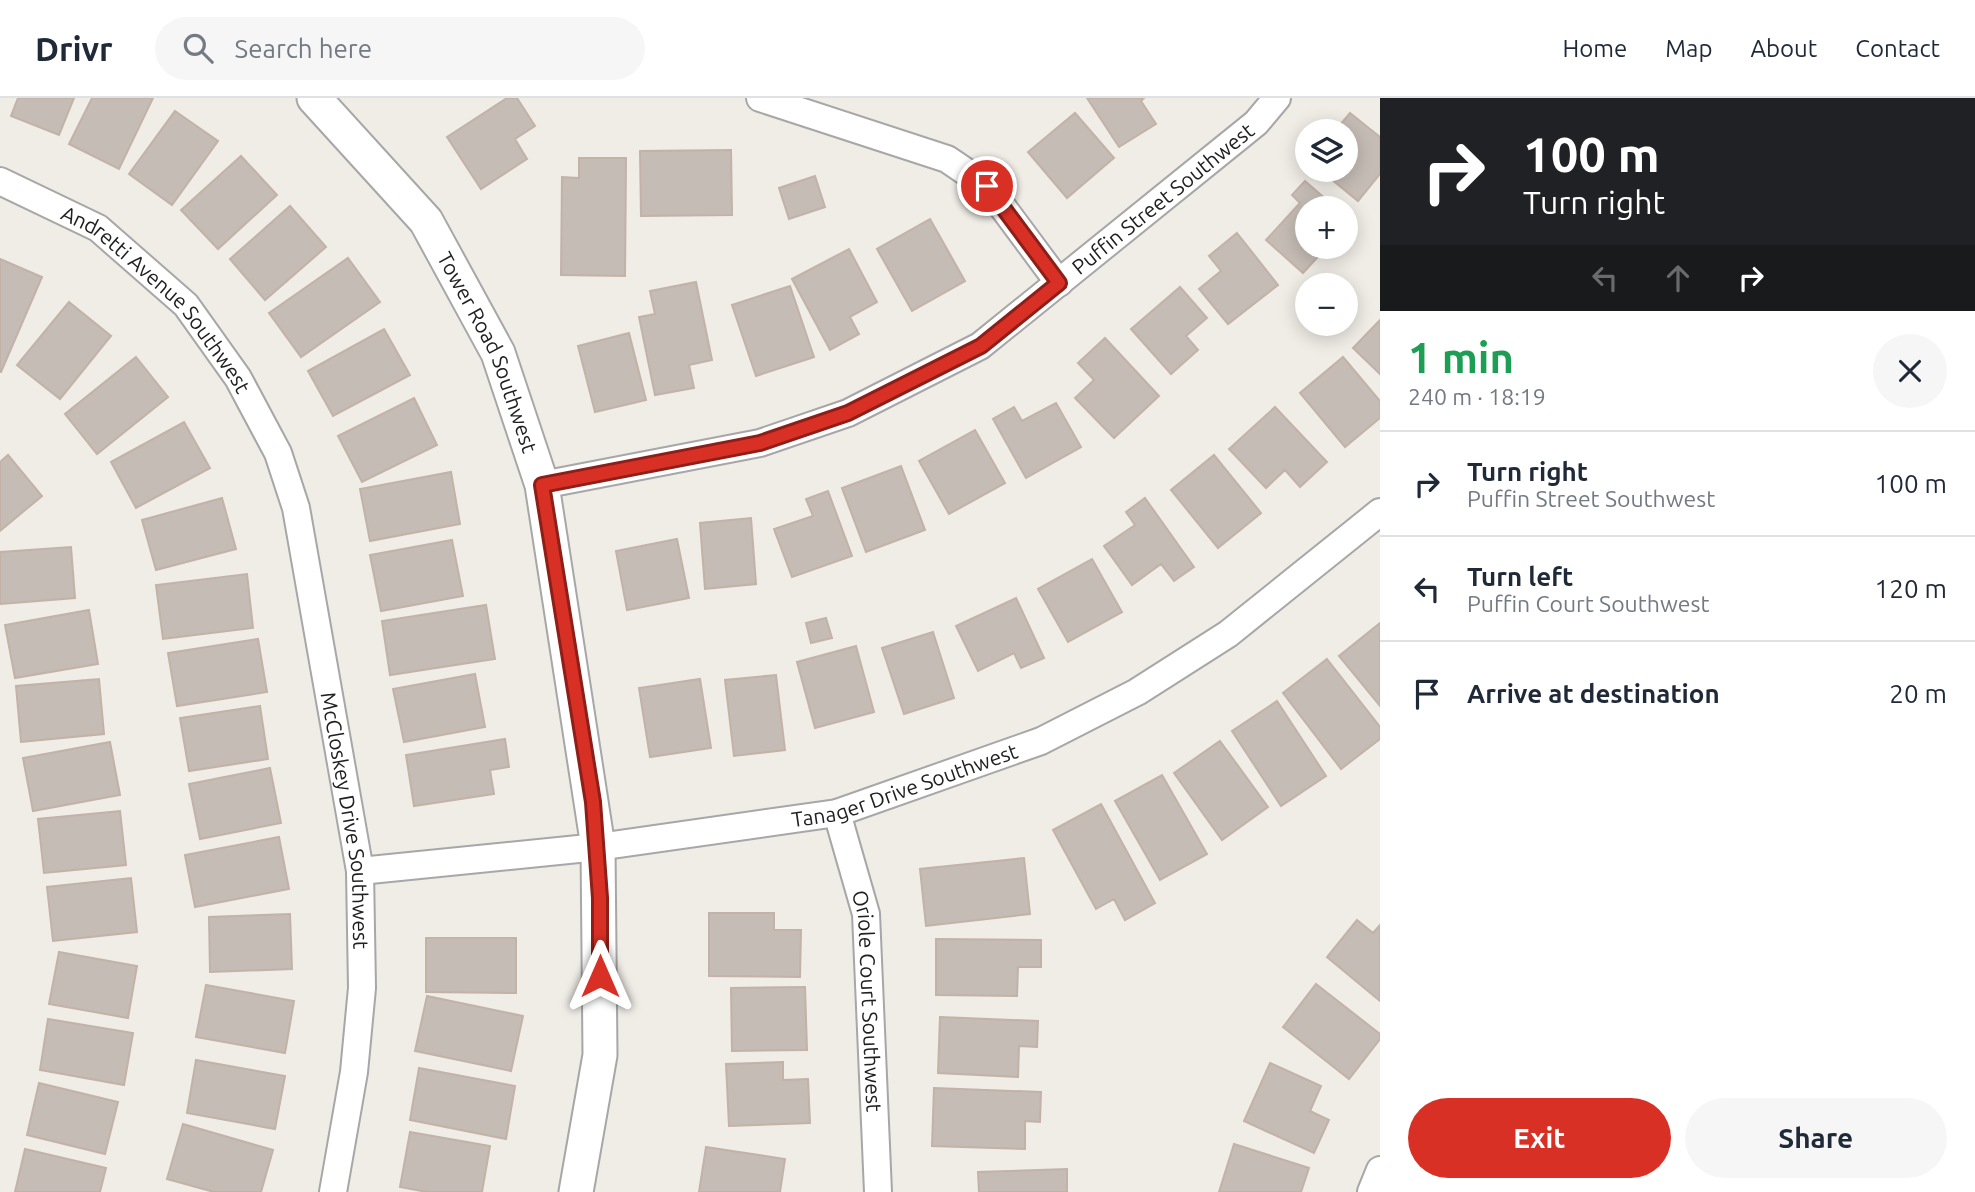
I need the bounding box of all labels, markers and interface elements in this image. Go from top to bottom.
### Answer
search box [155,17,645,80]
icon: search [179,29,217,67]
text: Drivr [35,30,113,67]
text: Search here [235,34,372,63]
text: Home [1562,35,1627,62]
text: Map [1665,35,1712,62]
text: About [1750,35,1817,62]
text: Contact [1855,35,1940,62]
street label: Puffin Street Southwest [1067,118,1259,279]
map controls [1295,119,1358,336]
button: layers [1295,119,1358,182]
icon: right [1408,126,1499,217]
text: 100 m [1523,126,1660,181]
pin [957,156,1017,216]
icon: arrive [968,167,1006,205]
text: Turn right [1523,184,1665,220]
button: + [1295,196,1358,259]
street label: Andretti Avenue Southwest [58,200,256,397]
street label: Tower Road Southwest [433,248,542,456]
icon: left [1586,259,1624,297]
icon: ahead [1659,259,1697,297]
icon: right [1732,259,1770,297]
button: − [1295,273,1358,336]
text: 1 min [1408,334,1514,381]
button: close [1873,334,1947,408]
text: 240 m · 18:19 [1408,384,1546,409]
text: Turn right [1467,457,1588,486]
icon: right [1408,465,1446,503]
text: 100 m [1875,469,1947,498]
text: Puffin Street Southwest [1467,486,1715,511]
text: Turn left [1467,562,1573,591]
icon: left [1408,570,1446,608]
text: 120 m [1875,574,1947,603]
text: Puffin Court Southwest [1467,591,1709,616]
icon: arrive [1408,675,1446,713]
text: Arrive at destination [1467,679,1720,708]
text: 20 m [1889,679,1947,708]
street label: McCloskey Drive Southwest [317,690,373,949]
street label: Tanager Drive Southwest [790,738,1021,831]
street label: Oriole Court Southwest [848,887,887,1113]
position arrow [563,939,637,1013]
button: Exit [1408,1098,1671,1178]
button: Share [1685,1098,1947,1178]

